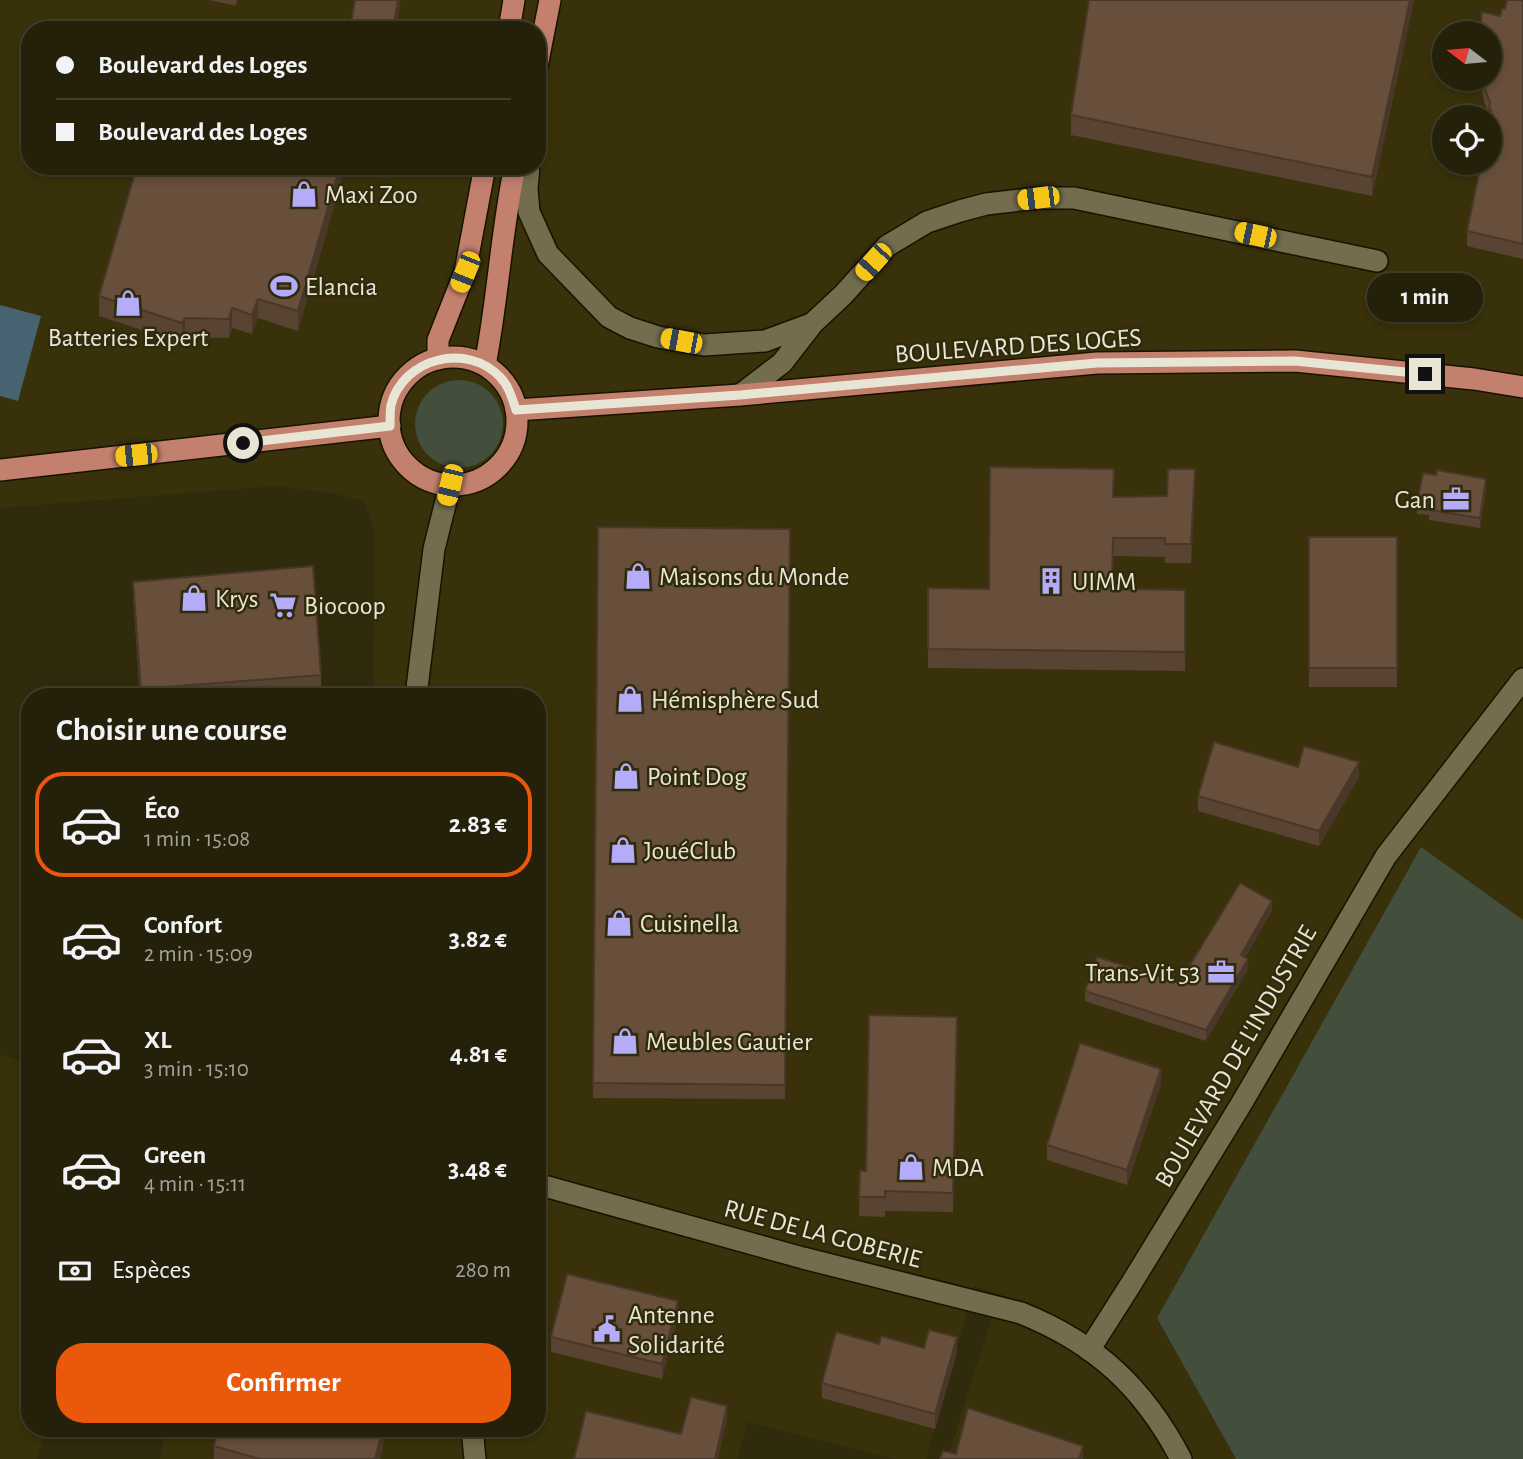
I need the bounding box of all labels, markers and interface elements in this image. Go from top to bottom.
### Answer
north arrow [1432,21,1502,91]
map controls [1432,21,1502,175]
text: Boulevard des Loges [98,52,308,78]
button: locate [1432,105,1502,175]
text: Boulevard des Loges [98,119,308,145]
shop icon: Maxi Zoo [289,179,319,209]
place label: Maxi Zoo [325,182,418,208]
car [1016,185,1061,211]
car [1233,220,1278,250]
car [852,239,895,285]
car [448,249,483,295]
sports icon: Elancia [269,271,299,301]
callout: 1 min [1367,272,1483,322]
place label: Elancia [305,274,377,300]
text: 1 min [1401,286,1449,309]
shop icon: Batteries Expert [113,288,143,318]
street label: BOULEVARD DES LOGES [894,324,1142,368]
place label: Batteries Expert [48,325,208,351]
car [659,327,704,355]
route end [1409,358,1441,390]
route start [227,427,259,459]
car [115,442,158,468]
car [436,462,465,508]
office icon: Gan [1441,484,1471,514]
place label: Gan [1394,487,1435,513]
shop icon: Maisons du Monde [623,561,653,591]
place label: Maisons du Monde [659,564,849,590]
building icon: UIMM [1036,566,1066,596]
place label: UIMM [1072,569,1136,595]
shop icon: Krys [179,583,209,613]
place label: Krys [215,586,258,612]
supermarket icon: Biocoop [268,590,298,620]
place label: Biocoop [304,593,386,619]
shop icon: Hémisphère Sud [615,684,645,714]
place label: Hémisphère Sud [651,687,819,713]
text: Choisir une course [56,714,287,746]
shop icon: Point Dog [611,761,641,791]
place label: Point Dog [647,764,747,790]
icon: car [60,793,123,856]
text: Éco [144,797,180,823]
text: 2.83 € [449,811,507,837]
text: 1 min · 15:08 [144,828,250,851]
shop icon: JouéClub [608,835,638,865]
place label: JouéClub [644,838,736,864]
icon: car [60,908,123,971]
shop icon: Cuisinella [604,908,634,938]
place label: Cuisinella [640,911,739,937]
text: Confort [144,912,222,938]
street label: BOULEVARD DE L'INDUSTRIE [1150,921,1321,1192]
text: 3.82 € [449,926,507,952]
text: 2 min · 15:09 [144,943,253,966]
office icon: Trans-Vit 53 [1206,957,1236,987]
place label: Trans-Vit 53 [1085,960,1200,986]
icon: car [60,1023,123,1086]
shop icon: Meubles Gautier [610,1026,640,1056]
text: XL [144,1027,171,1053]
place label: Meubles Gautier [646,1029,813,1055]
text: 4.81 € [450,1041,507,1067]
text: 3 min · 15:10 [144,1058,249,1081]
icon: car [60,1138,123,1201]
text: Green [144,1142,206,1168]
shop icon: MDA [896,1152,926,1182]
place label: MDA [932,1155,984,1181]
text: 3.48 € [448,1156,507,1182]
text: 4 min · 15:11 [144,1173,246,1196]
street label: RUE DE LA GOBERIE [721,1195,924,1273]
icon: cash [56,1252,94,1290]
text: Espèces [112,1257,191,1283]
text: 280 m [455,1259,511,1282]
place label: Antenne Solidarité [628,1302,725,1358]
public building icon: Antenne Solidarité [592,1314,622,1344]
button: Confirmer [56,1343,511,1423]

